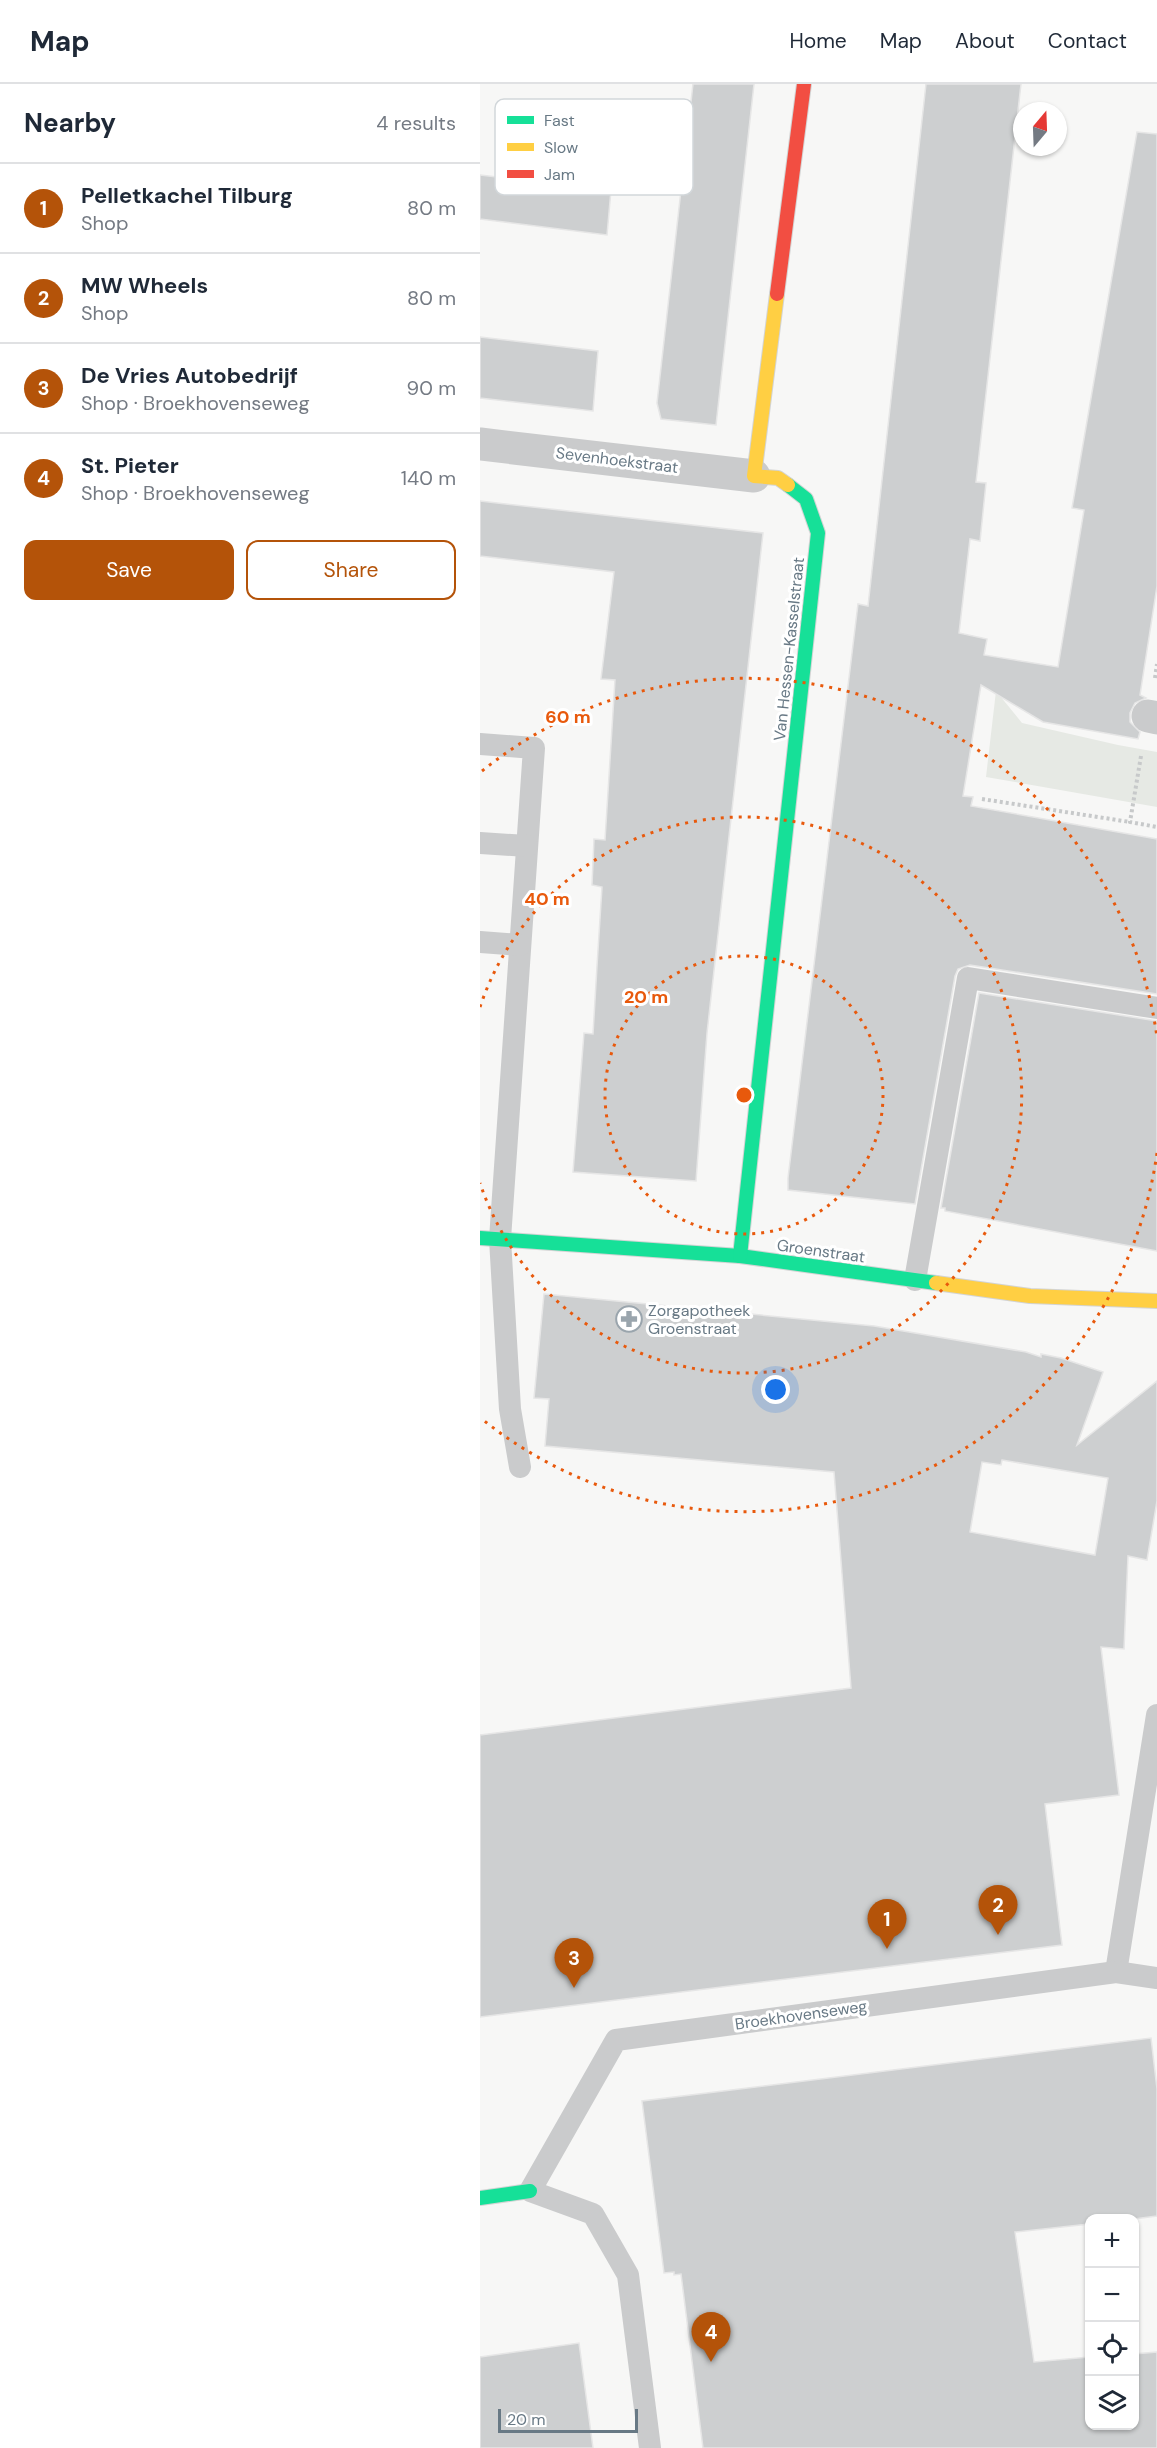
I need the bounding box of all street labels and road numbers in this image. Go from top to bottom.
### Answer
street label: Sevenhoekstraat [555,442,679,478]
street label: Van Hessen-Kasselstraat [769,556,809,742]
street label: Groenstraat [776,1234,866,1268]
street label: Broekhovenseweg [734,1995,868,2035]

